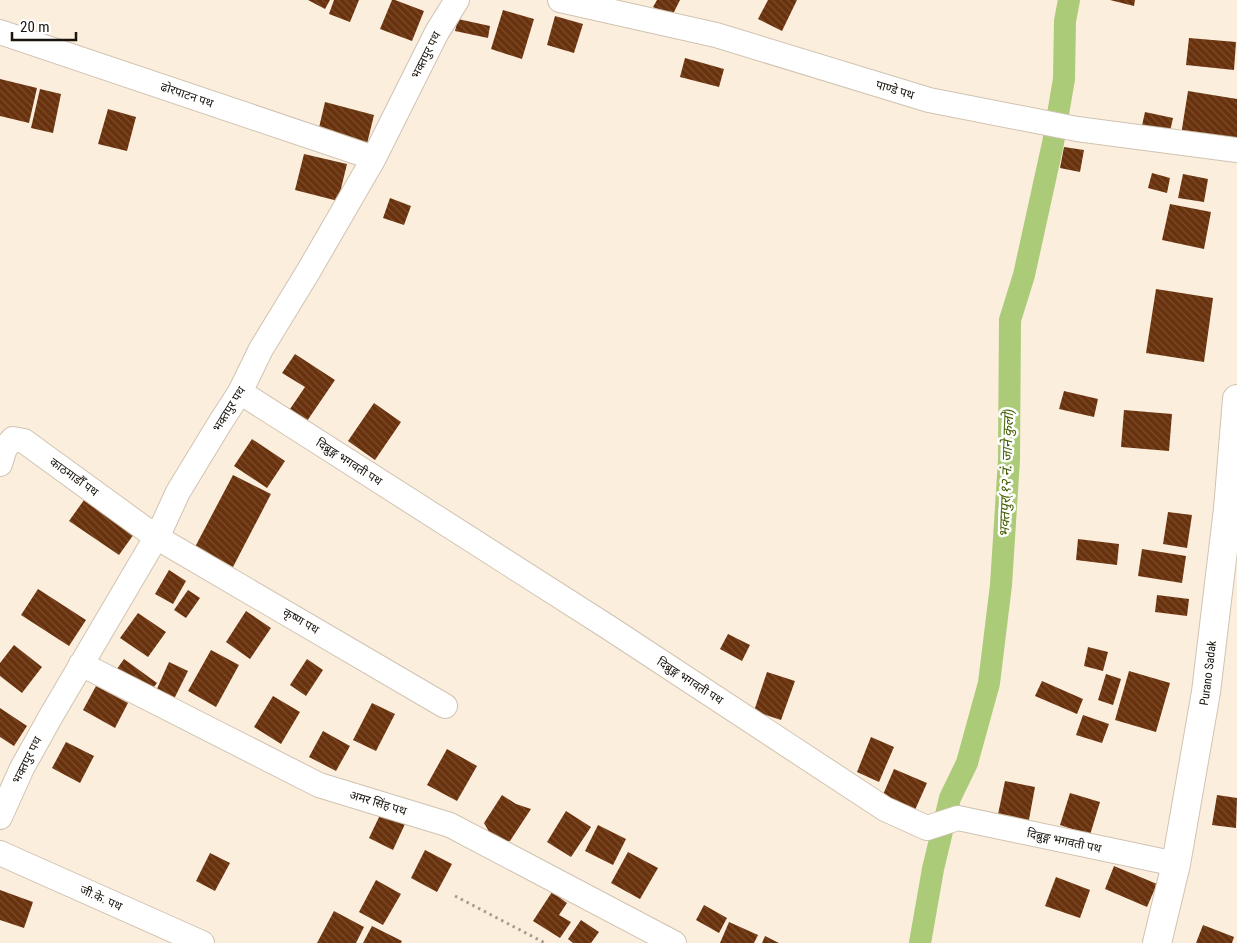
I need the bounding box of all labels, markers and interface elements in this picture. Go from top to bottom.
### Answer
scale bar [12,10,76,42]
text: 20 m [20,18,50,36]
street label: भक्तपुर पथ [408,29,445,81]
street label: पाण्डे पथ [874,77,916,103]
street label: ढोरपाटन पथ [159,79,216,111]
street label: भक्तपुर पथ [210,384,249,435]
water label: भक्तपुर(१२ नं. जाने कुलो) [996,408,1017,538]
street label: दिब्रुङ्ग भगवती पथ [313,435,385,490]
street label: काठमाडौँ पथ [47,455,101,499]
street label: कृष्ण पथ [281,605,322,637]
street label: Purano Sadak [1197,639,1219,707]
street label: दिब्रुङ्ग भगवती पथ [654,654,726,709]
street label: भक्तपुर पथ [9,734,46,786]
street label: अमर सिंह पथ [348,788,408,818]
street label: दिब्रुङ्ग भगवती पथ [1025,825,1103,857]
street label: जी.के. पथ [78,882,125,914]

